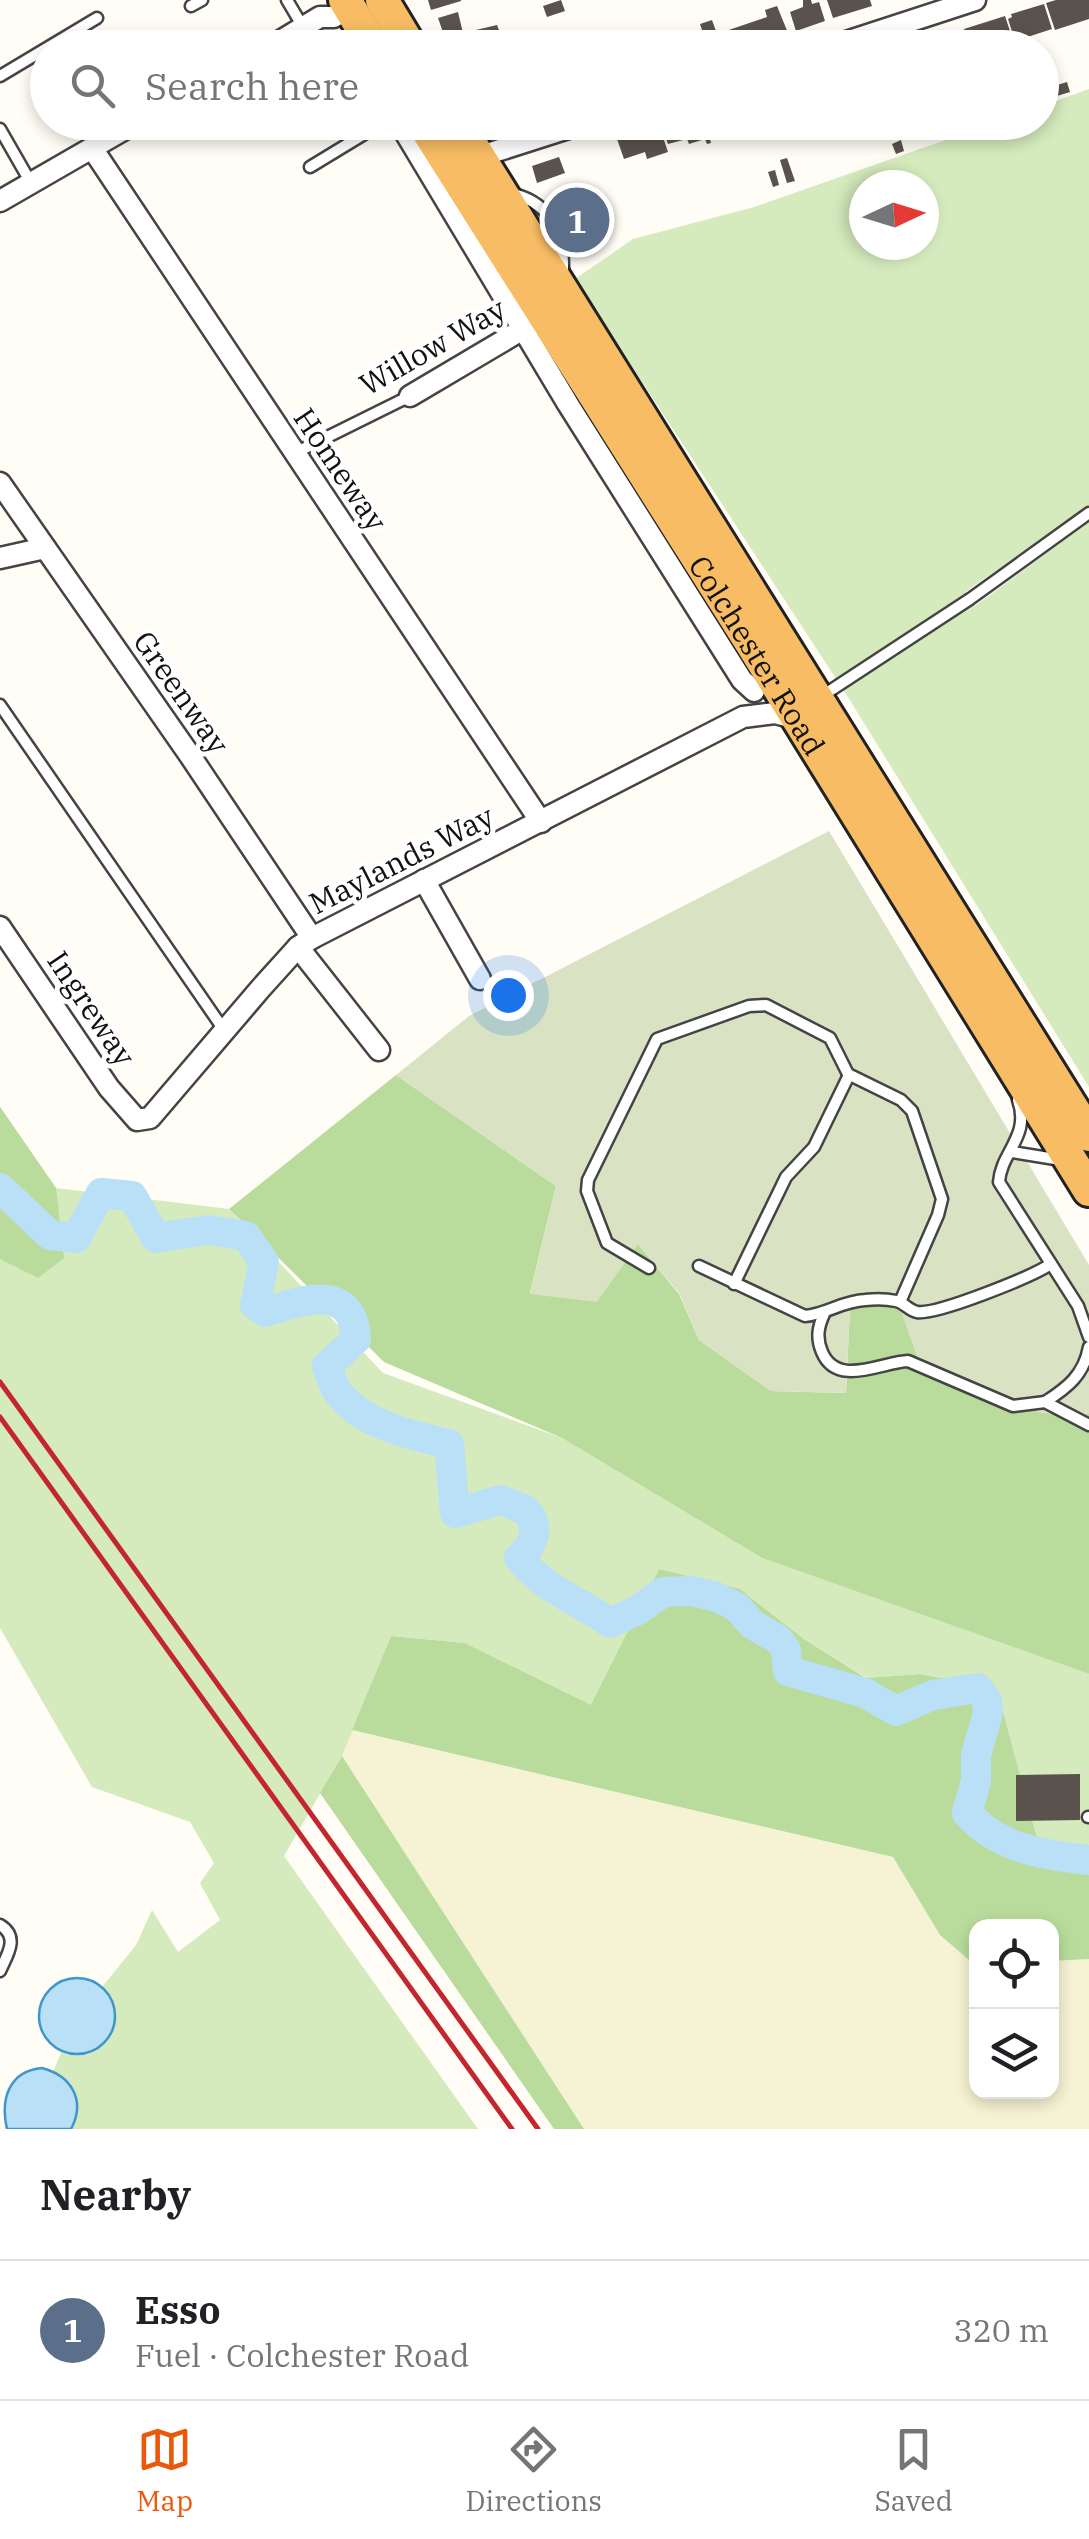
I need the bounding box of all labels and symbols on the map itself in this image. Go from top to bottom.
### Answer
north arrow [849,170,939,260]
pin: 1 [544,182,610,258]
street label: Willow Way [352,289,512,403]
street label: Homeway [286,400,396,538]
street label: Colchester Road [681,548,835,762]
street label: Greenway [126,623,238,761]
street label: Maylands Way [302,796,500,922]
street label: Ingreway [39,943,145,1073]
your location [483,970,534,1021]

